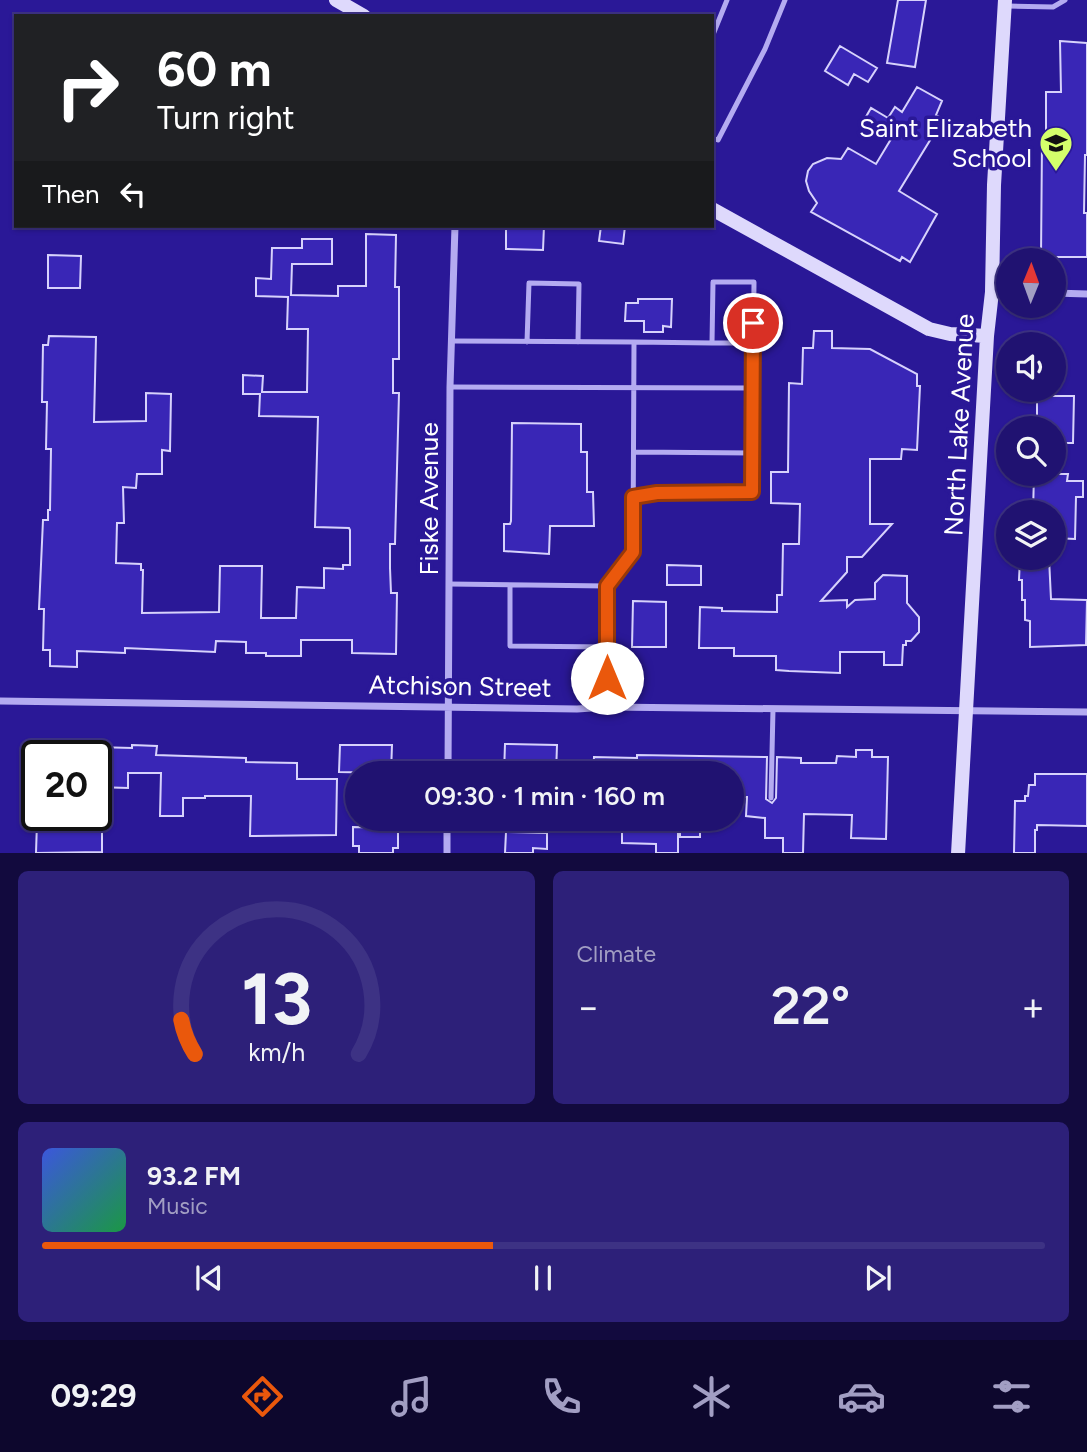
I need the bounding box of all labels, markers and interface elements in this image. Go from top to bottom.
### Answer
text: 60 m [157,39,272,98]
icon: right [42,42,133,133]
text: Turn right [157,99,295,137]
place label: Saint Elizabeth School [859,112,1032,174]
school or university icon: Saint Elizabeth School [1037,124,1075,173]
icon: left [114,175,152,213]
text: Then [42,178,100,210]
north arrow [996,248,1066,318]
map controls [996,248,1066,570]
pin [723,293,783,353]
icon: arrive [734,304,772,342]
street label: North Lake Avenue [937,313,981,537]
button: sound [996,332,1066,402]
button: search [996,416,1066,486]
street label: Fiske Avenue [413,422,445,576]
button: layers [996,500,1066,570]
position arrow [570,641,644,715]
street label: Atchison Street [368,668,552,704]
speed limit sign: 20 [21,740,112,831]
text: 09:30 · 1 min · 160 m [424,780,665,812]
text: Climate [577,940,656,968]
text: 13 [241,955,312,1042]
text: 22° [771,975,850,1037]
text: − [577,984,600,1030]
text: + [1021,984,1045,1030]
text: km/h [248,1036,305,1066]
text: 93.2 FM [147,1160,241,1192]
text: Music [147,1192,208,1220]
icon: previous [190,1259,228,1297]
icon: pause [524,1259,562,1297]
icon: next [859,1259,897,1297]
icon: directions [238,1372,287,1421]
icon: music [387,1372,436,1421]
icon: phone [537,1372,586,1421]
icon: climate [687,1372,736,1421]
icon: car [837,1372,886,1421]
icon: filters [987,1372,1036,1421]
text: 09:29 [50,1377,137,1415]

